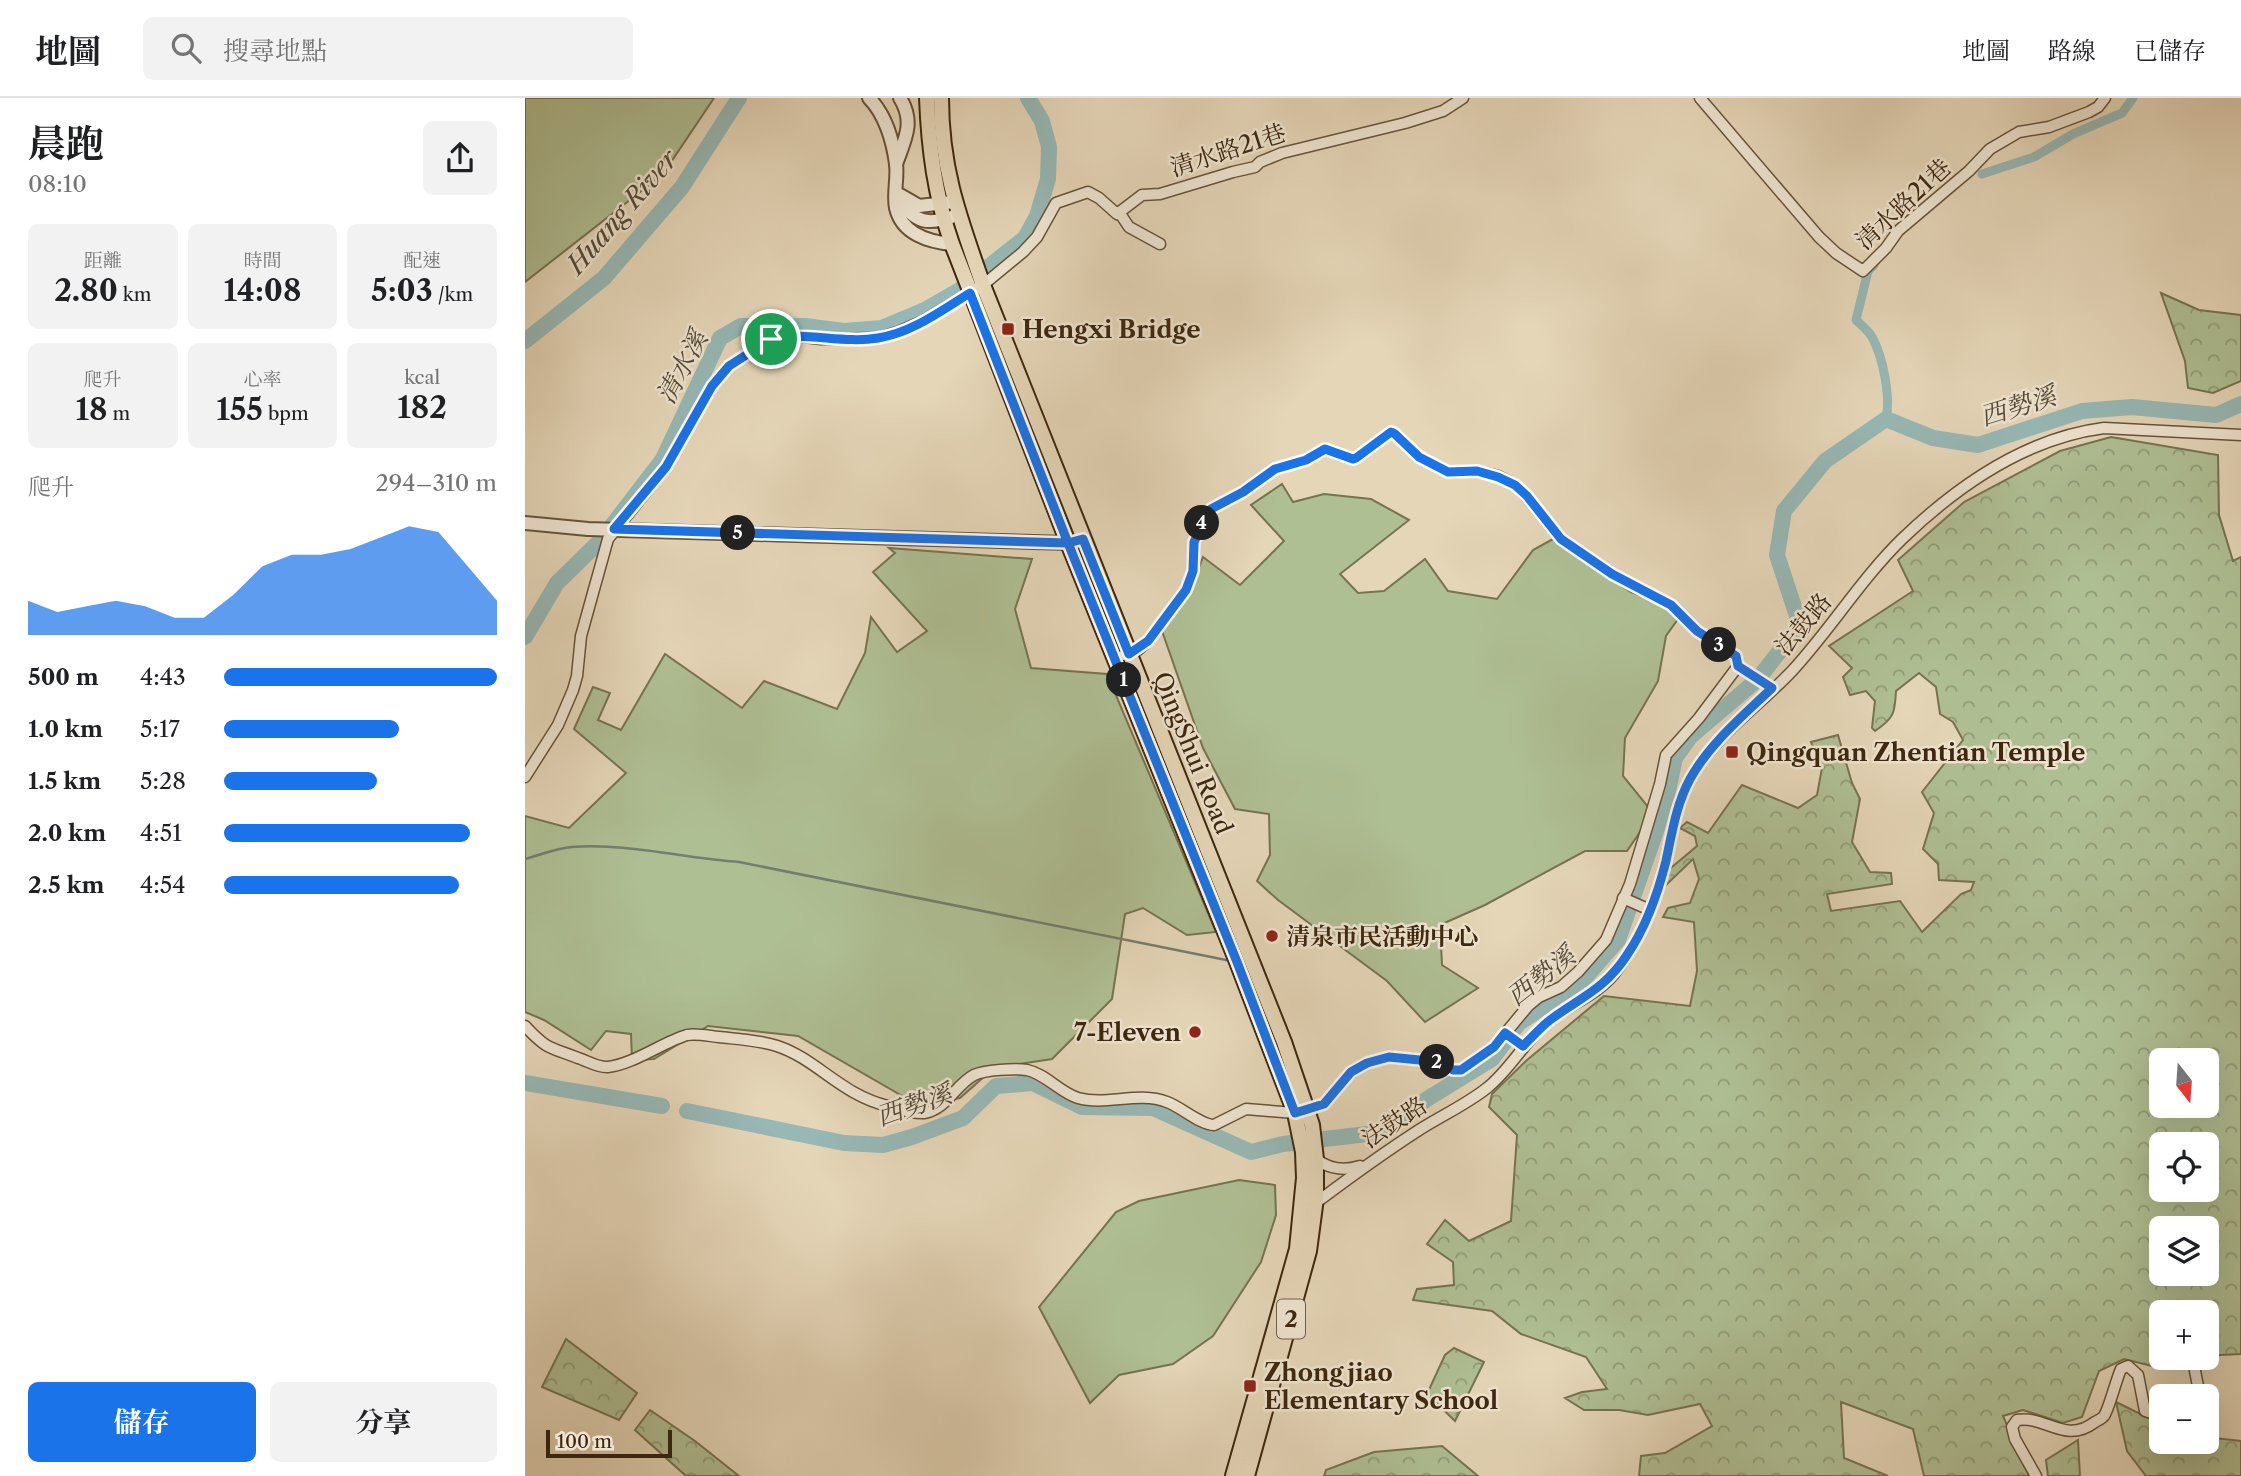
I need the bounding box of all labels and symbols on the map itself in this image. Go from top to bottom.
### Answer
street label: 清水路21巷 [1167,118,1289,182]
water label: Huang River [558,142,686,282]
street label: 清水路21巷 [1849,153,1957,255]
pin [741,309,801,369]
place label: Hengxi Bridge [1022,315,1200,344]
marker: Hengxi Bridge [1000,321,1016,337]
water label: 清水溪 [650,322,716,409]
water label: 西勢溪 [1976,378,2063,433]
pin: 4 [1185,506,1219,540]
pin: 5 [721,516,755,550]
street label: 法鼓路 [1769,587,1837,661]
pin: 3 [1701,628,1737,662]
pin: 1 [1107,662,1141,698]
street label: QingShui Road [1147,668,1239,839]
place label: Qingquan Zhentian Temple [1746,738,2085,767]
marker: Qingquan Zhentian Temple [1724,744,1740,760]
place label: 清泉市民活動中心 [1286,922,1478,951]
marker: 清泉市民活動中心 [1264,928,1280,944]
water label: 西勢溪 [1500,938,1584,1013]
place label: 7-Eleven [1074,1018,1182,1047]
marker: 7-Eleven [1187,1024,1203,1040]
pin: 2 [1419,1044,1455,1080]
north arrow [2149,1048,2219,1118]
water label: 西勢溪 [872,1076,959,1133]
street label: 法鼓路 [1356,1090,1432,1154]
road number: 2 [1277,1300,1305,1338]
place label: Zhongjiao Elementary School [1264,1358,1498,1415]
marker: Zhongjiao Elementary School [1242,1378,1258,1394]
scale bar [546,1427,672,1459]

